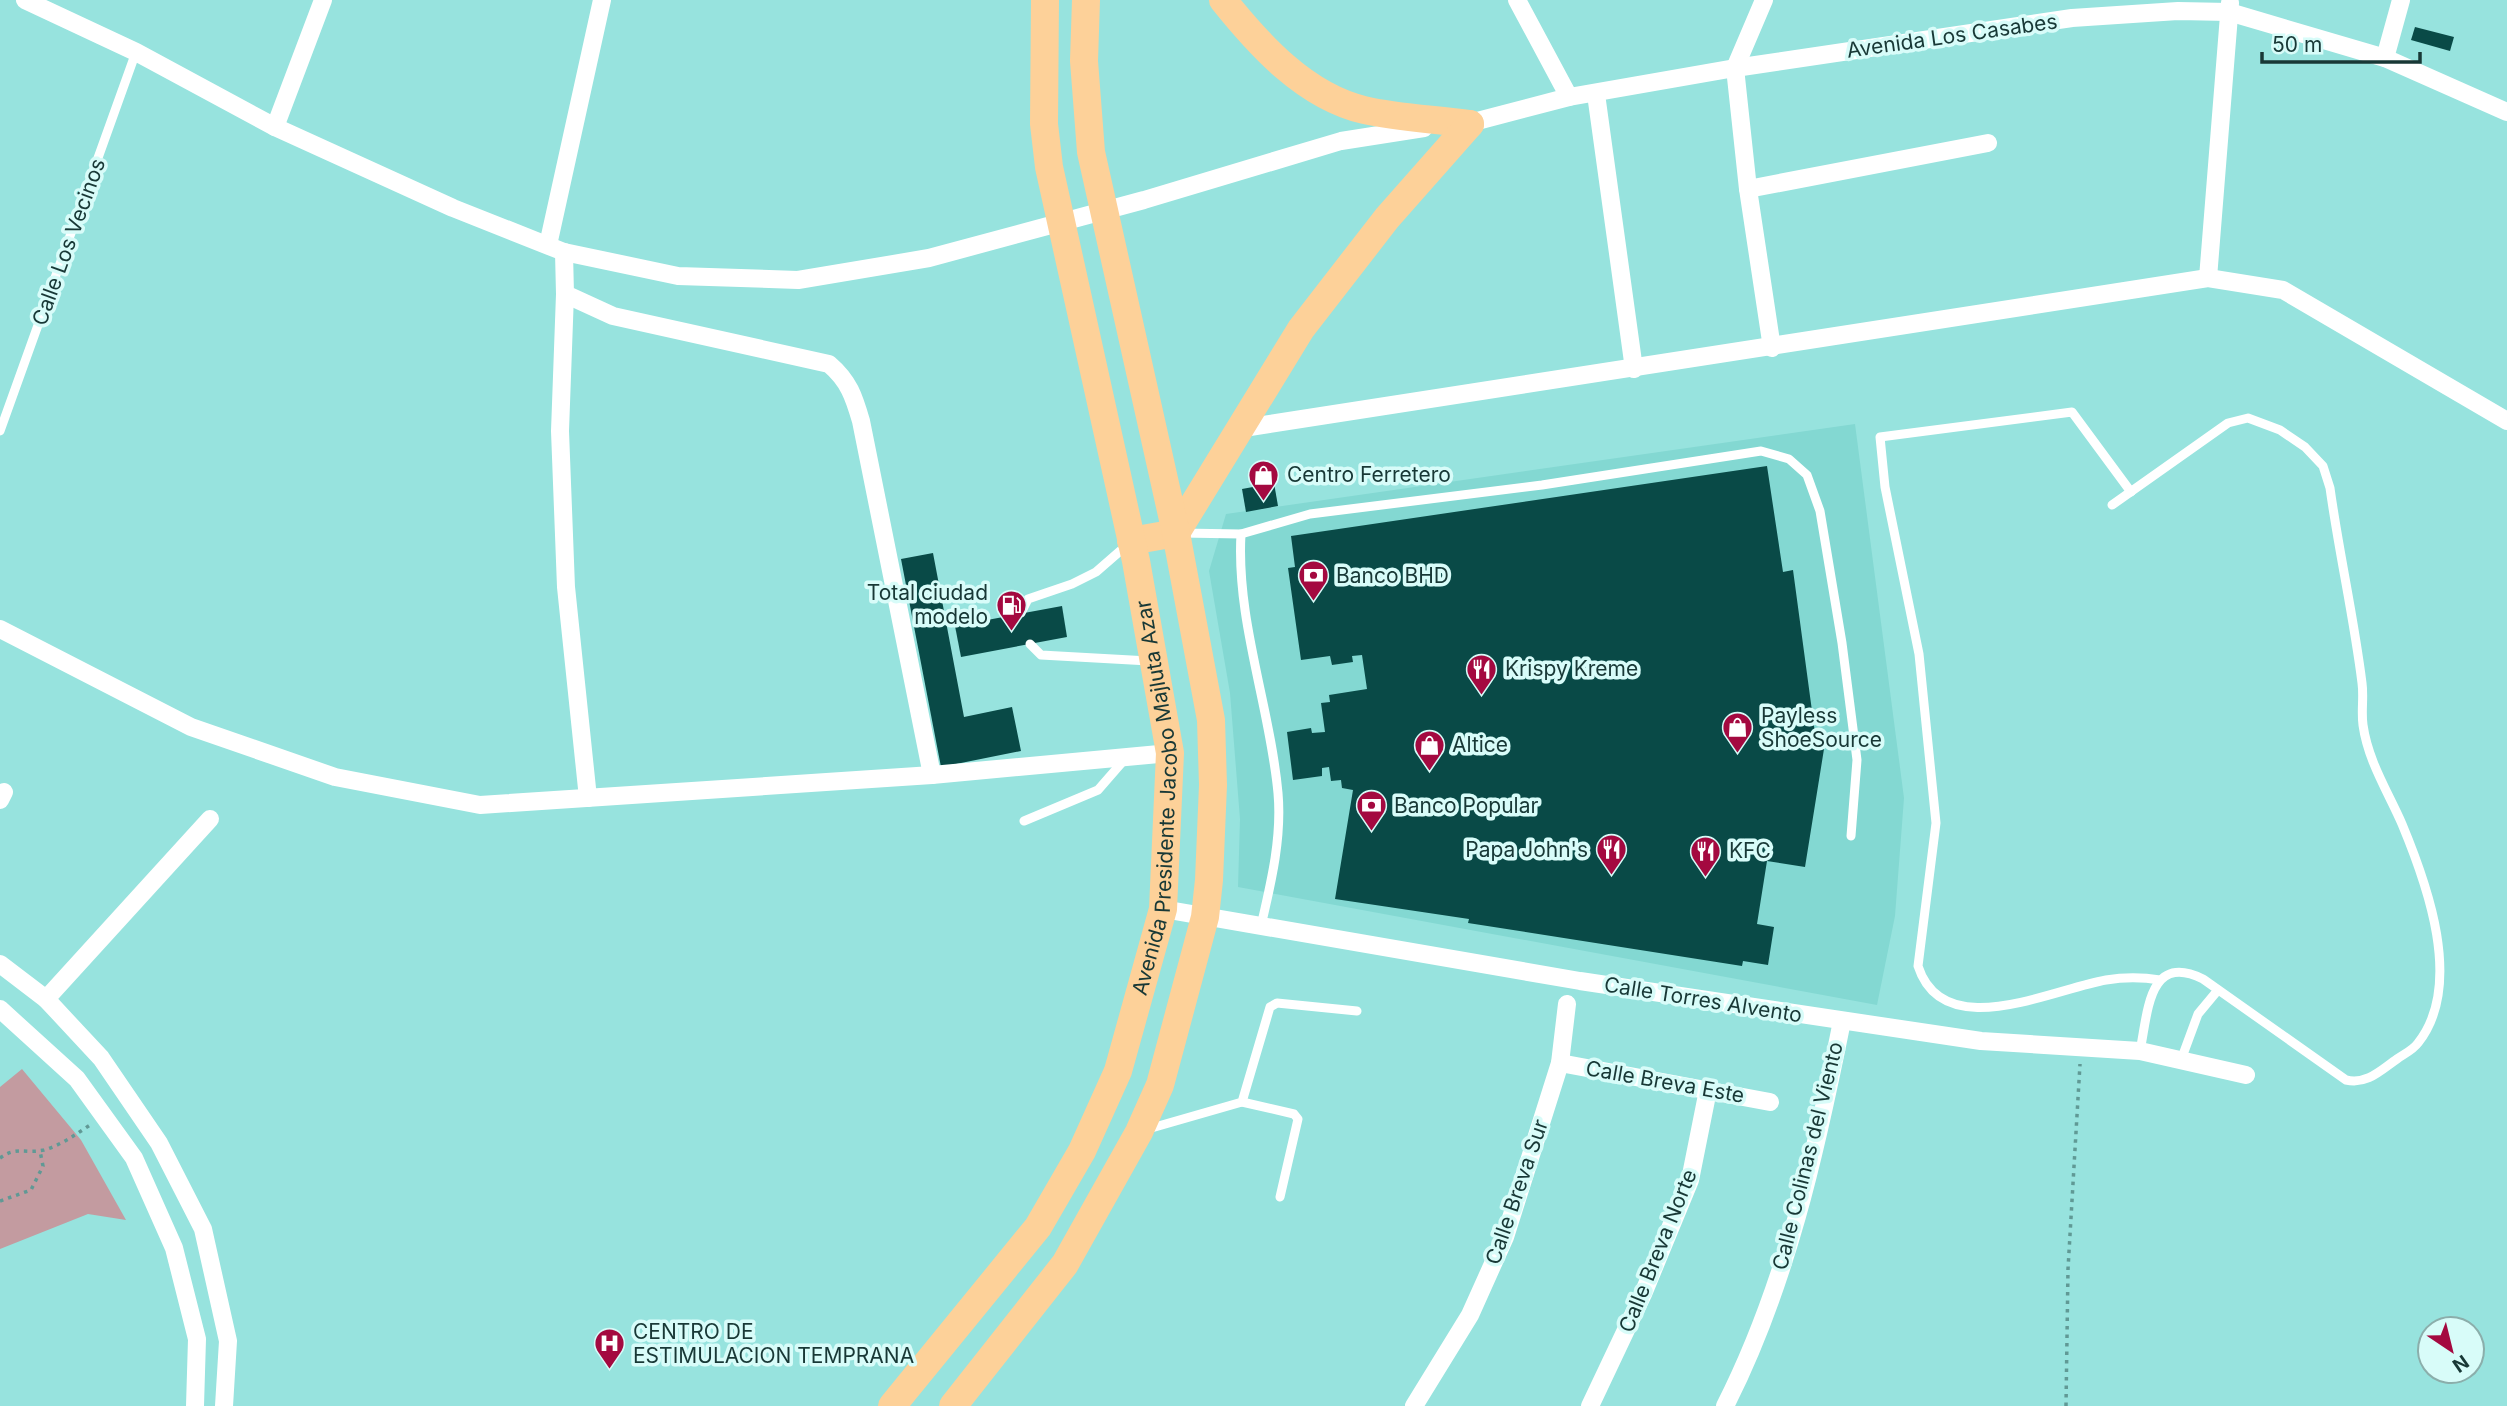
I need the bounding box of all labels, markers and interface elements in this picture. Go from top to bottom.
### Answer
street label: Avenida Los Casabes [1845,8,2059,63]
scale bar [2262,21,2420,65]
text: 50 m [2272,32,2322,57]
street label: Calle Los Vecinos [27,155,110,329]
shop icon: Centro Ferretero [1247,458,1281,502]
place label: Centro Ferretero [1287,462,1451,487]
bank icon: Banco BHD [1296,559,1330,603]
place label: Banco BHD [1336,563,1449,588]
place label: Total ciudad modelo [867,580,988,629]
fuel station icon: Total ciudad modelo [994,588,1028,632]
street label: Avenida Presidente Jacobo Majluta Azar [1127,598,1182,998]
restaurant icon: Krispy Kreme [1465,652,1499,696]
place label: Krispy Kreme [1505,656,1638,681]
place label: Payless ShoeSource [1761,703,1882,752]
shop icon: Payless ShoeSource [1721,711,1755,755]
shop icon: Altice [1412,728,1446,772]
place label: Altice [1452,732,1508,757]
bank icon: Banco Popular [1354,789,1388,833]
place label: Banco Popular [1394,793,1538,818]
restaurant icon: Papa John's [1594,833,1628,877]
restaurant icon: KFC [1689,834,1723,878]
place label: Papa John's [1465,837,1588,862]
place label: KFC [1729,838,1771,863]
street label: Calle Torres Alvento [1602,972,1804,1027]
street label: Calle Colinas del Viento [1767,1039,1848,1273]
street label: Calle Breva Este [1584,1055,1746,1108]
street label: Calle Breva Sur [1480,1116,1553,1268]
street label: Calle Breva Norte [1613,1166,1702,1336]
north arrow [2416,1315,2486,1385]
place label: CENTRO DE ESTIMULACION TEMPRANA [633,1319,914,1368]
hospital icon: CENTRO DE ESTIMULACION TEMPRANA [593,1327,627,1371]
text: N [2448,1350,2473,1377]

